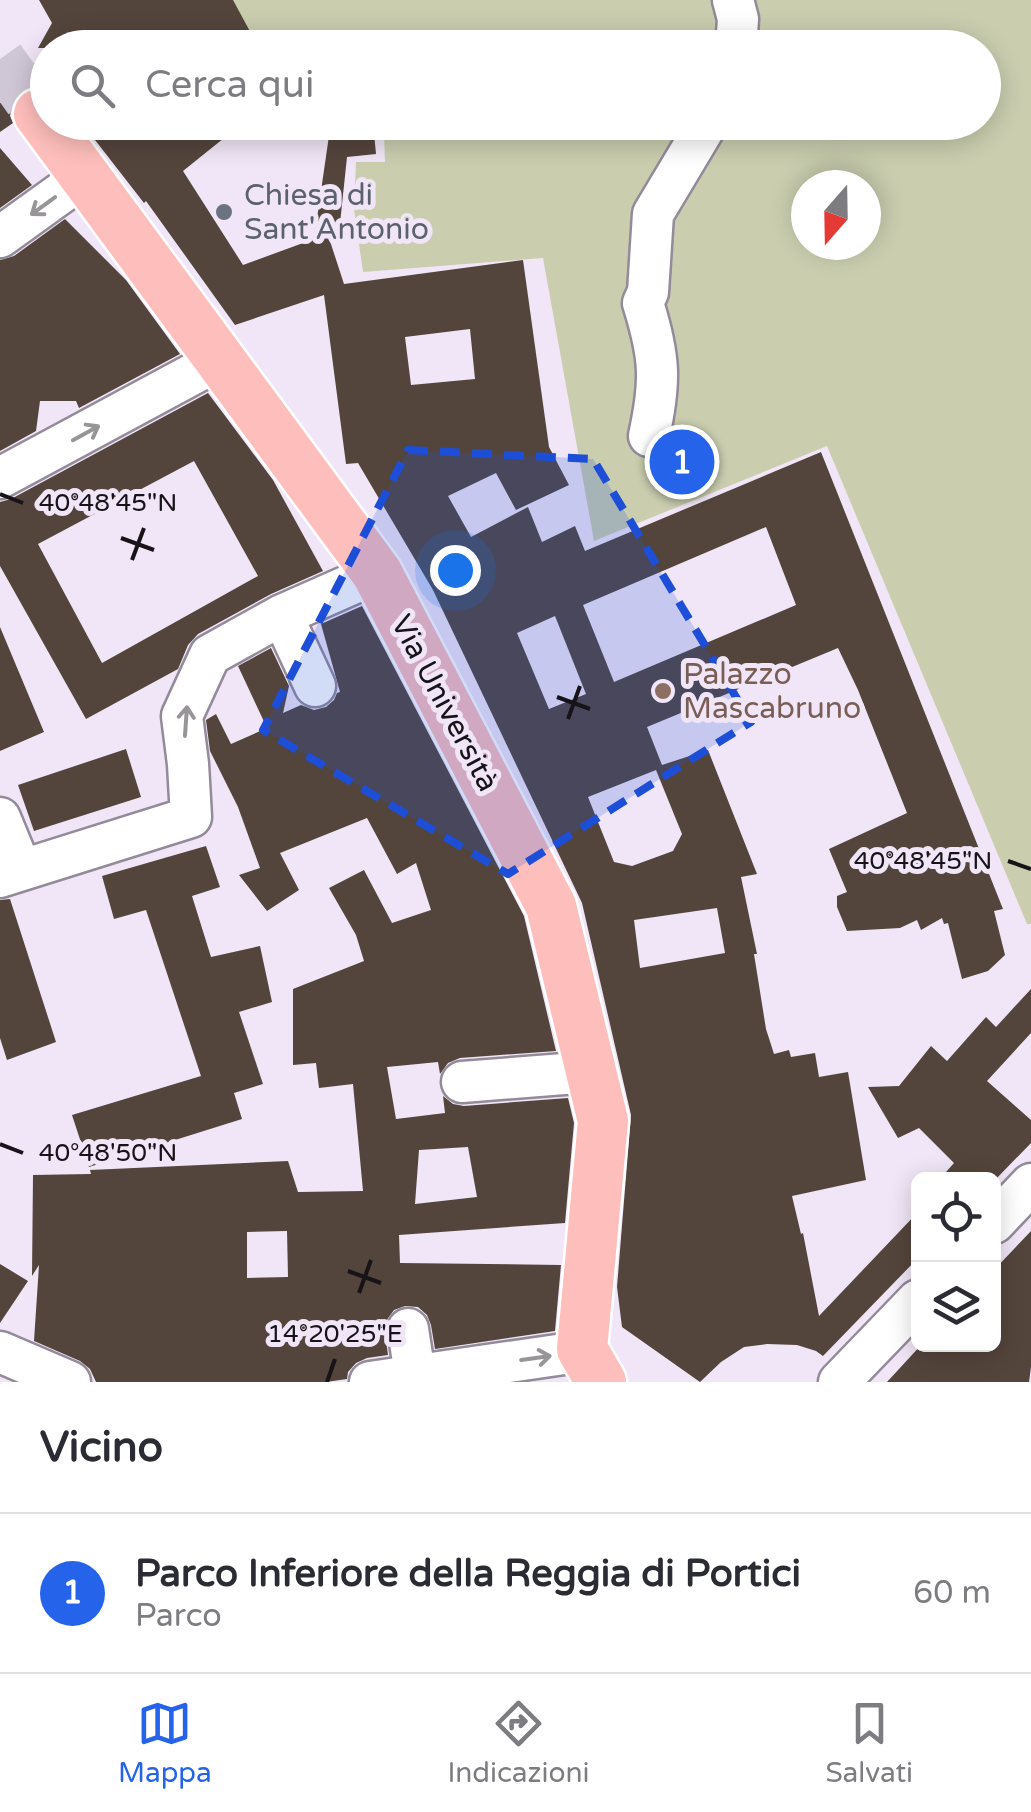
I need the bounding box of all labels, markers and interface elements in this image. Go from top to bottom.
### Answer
search box [30,30,1001,140]
icon: search [65,58,120,113]
text: Cerca qui [145,62,314,108]
north arrow [791,170,881,260]
place label: Chiesa di Sant'Antonio [244,177,429,248]
one-way arrow [30,195,57,216]
marker: Chiesa di Sant'Antonio [213,201,235,223]
one-way arrow [71,423,101,442]
pin: 1 [650,424,714,500]
text: 40°48'45"N [39,488,177,518]
your location [430,545,481,596]
street label: Via Università [382,608,507,798]
place label: Palazzo Mascabruno [683,656,861,727]
marker: Palazzo Mascabruno [652,680,674,702]
one-way arrow [177,705,196,738]
text: 40°48'45"N [854,846,992,876]
text: 40°48'50"N [39,1138,177,1168]
map controls [911,1172,1001,1352]
button: locate [911,1172,1001,1262]
button: layers [911,1262,1001,1352]
text: 14°20'25"E [267,1319,403,1349]
one-way arrow [519,1349,551,1367]
text: Vicino [40,1422,163,1473]
text: Parco Inferiore della Reggia di Portici [135,1551,801,1597]
text: 1 [62,1574,83,1612]
text: 60 m [913,1574,991,1612]
text: Parco [135,1597,222,1635]
tab: Mappa [118,1696,212,1790]
tab: Indicazioni [448,1696,590,1790]
tab: Salvati [825,1696,913,1790]

